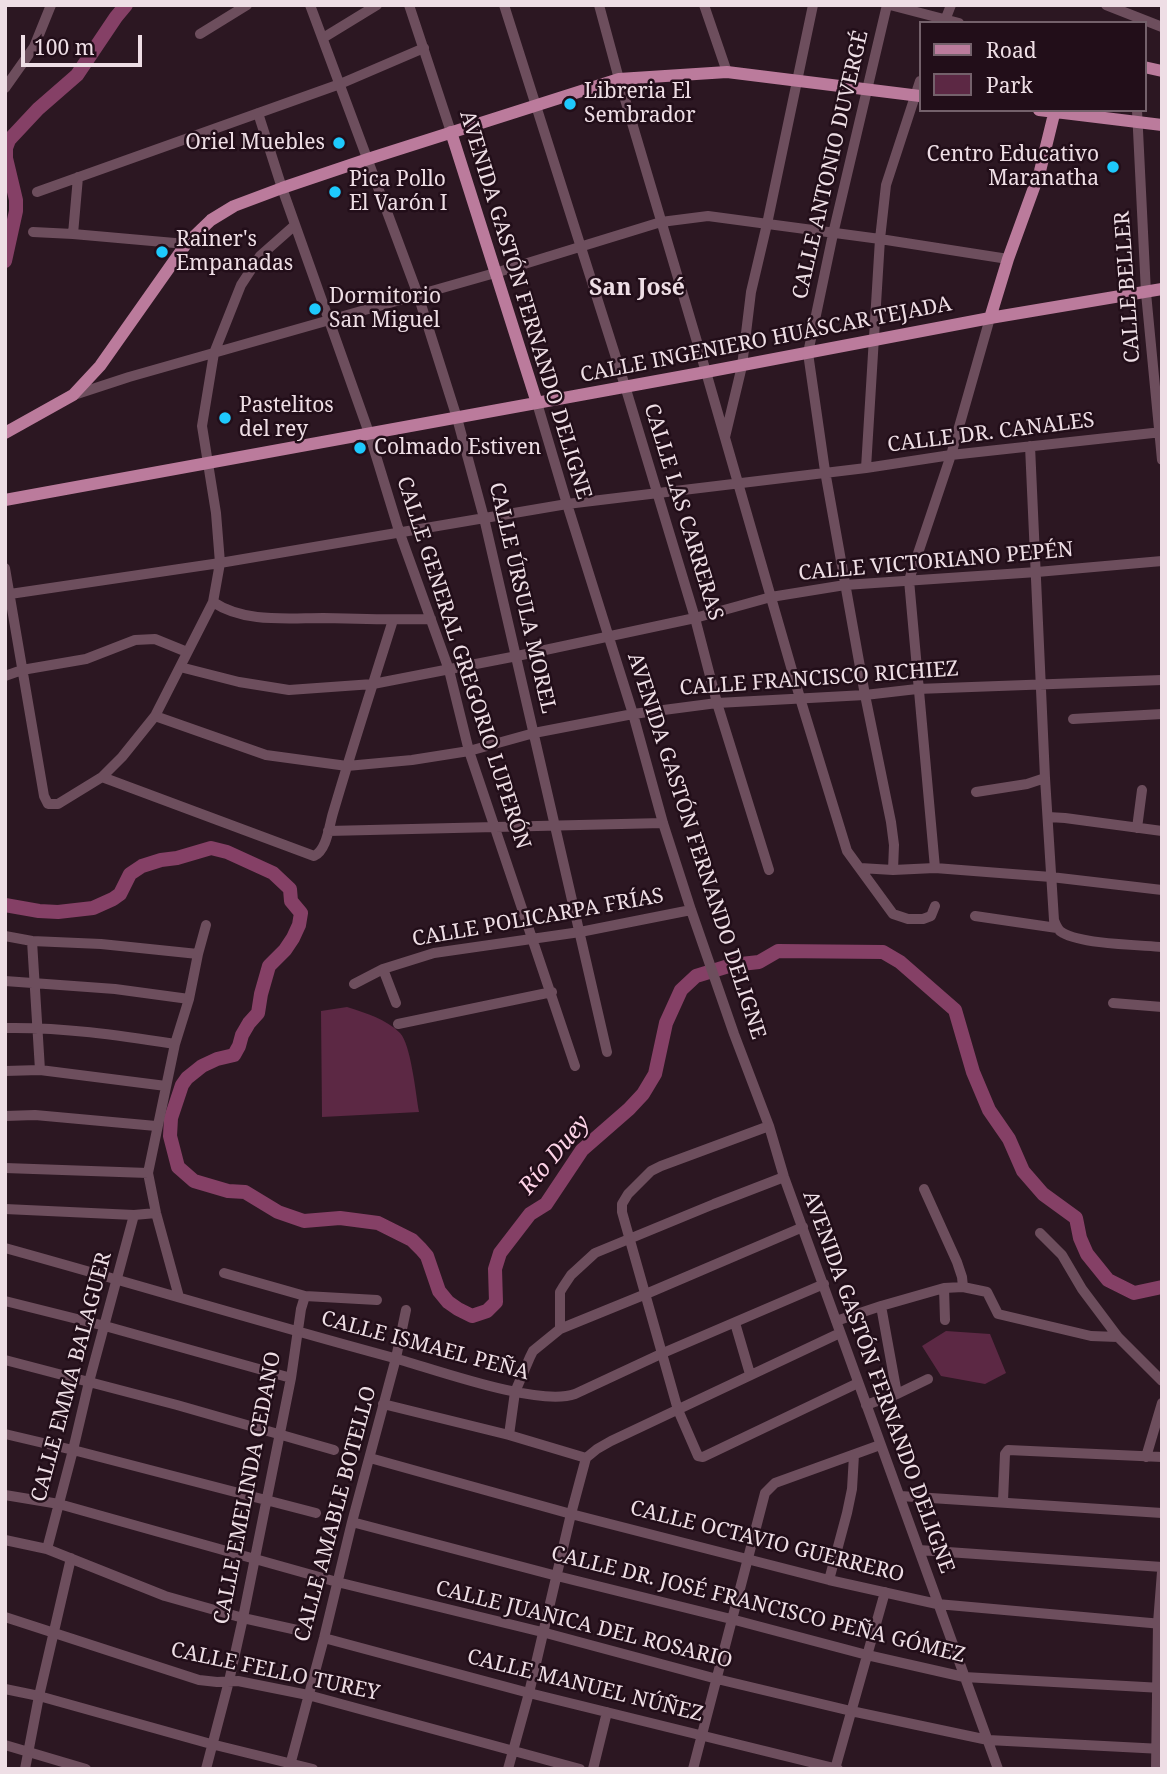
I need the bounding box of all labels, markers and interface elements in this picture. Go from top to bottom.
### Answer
scale bar [24,21,145,65]
legend [918,21,1146,112]
street label: CALLE ANTONIO DUVERGÉ [788,28,874,302]
text: 100 m [34,33,95,61]
text: Road [986,36,1037,64]
text: Park [986,71,1033,99]
place label: Libreria El Sembrador [584,79,696,129]
marker: Libreria El Sembrador [562,96,578,112]
street label: AVENIDA GASTÓN FERNANDO DELIGNE [454,108,596,502]
place label: Oriel Muebles [185,130,325,156]
marker: Oriel Muebles [331,135,347,151]
place label: Centro Educativo Maranatha [927,142,1099,192]
marker: Centro Educativo Maranatha [1105,159,1121,175]
place label: Pica Pollo El Varón I [349,167,448,217]
marker: Pica Pollo El Varón I [327,184,343,200]
street label: CALLE BELLER [1110,210,1146,364]
place label: Rainer's Empanadas [176,227,293,277]
marker: Rainer's Empanadas [154,244,170,260]
district label: San José [589,274,685,302]
place label: Dormitorio San Miguel [329,284,441,334]
street label: CALLE INGENIERO HUÁSCAR TEJADA [578,292,954,388]
marker: Dormitorio San Miguel [307,301,323,317]
place label: Pastelitos del rey [239,393,334,443]
street label: CALLE LAS CARRERAS [638,400,728,624]
street label: CALLE DR. CANALES [886,408,1096,458]
marker: Pastelitos del rey [217,410,233,426]
place label: Colmado Estiven [374,435,541,461]
marker: Colmado Estiven [352,440,368,456]
street label: CALLE GENERAL GREGORIO LUPERÓN [391,473,535,853]
street label: CALLE ÚRSULA MOREL [483,480,561,716]
street label: CALLE VICTORIANO PEPÉN [797,537,1075,587]
street label: AVENIDA GASTÓN FERNANDO DELIGNE [621,649,771,1043]
street label: CALLE FRANCISCO RICHIEZ [679,657,959,701]
street label: CALLE POLICARPA FRÍAS [410,883,666,953]
water label: Río Duey [514,1110,596,1200]
street label: AVENIDA GASTÓN FERNANDO DELIGNE [797,1187,959,1577]
street label: CALLE EMMA BALAGUER [26,1249,118,1505]
street label: CALLE ISMAEL PEÑA [318,1306,532,1386]
street label: CALLE EMELINDA CEDANO [209,1349,287,1627]
street label: CALLE AMABLE BOTELLO [290,1383,382,1645]
street label: CALLE OCTAVIO GUERRERO [628,1496,906,1588]
street label: CALLE DR. JOSÉ FRANCISCO PEÑA GÓMEZ [548,1541,968,1669]
street label: CALLE JUANICA DEL ROSARIO [433,1576,735,1674]
street label: CALLE FELLO TUREY [168,1638,382,1706]
street label: CALLE MANUEL NÚÑEZ [464,1644,706,1728]

